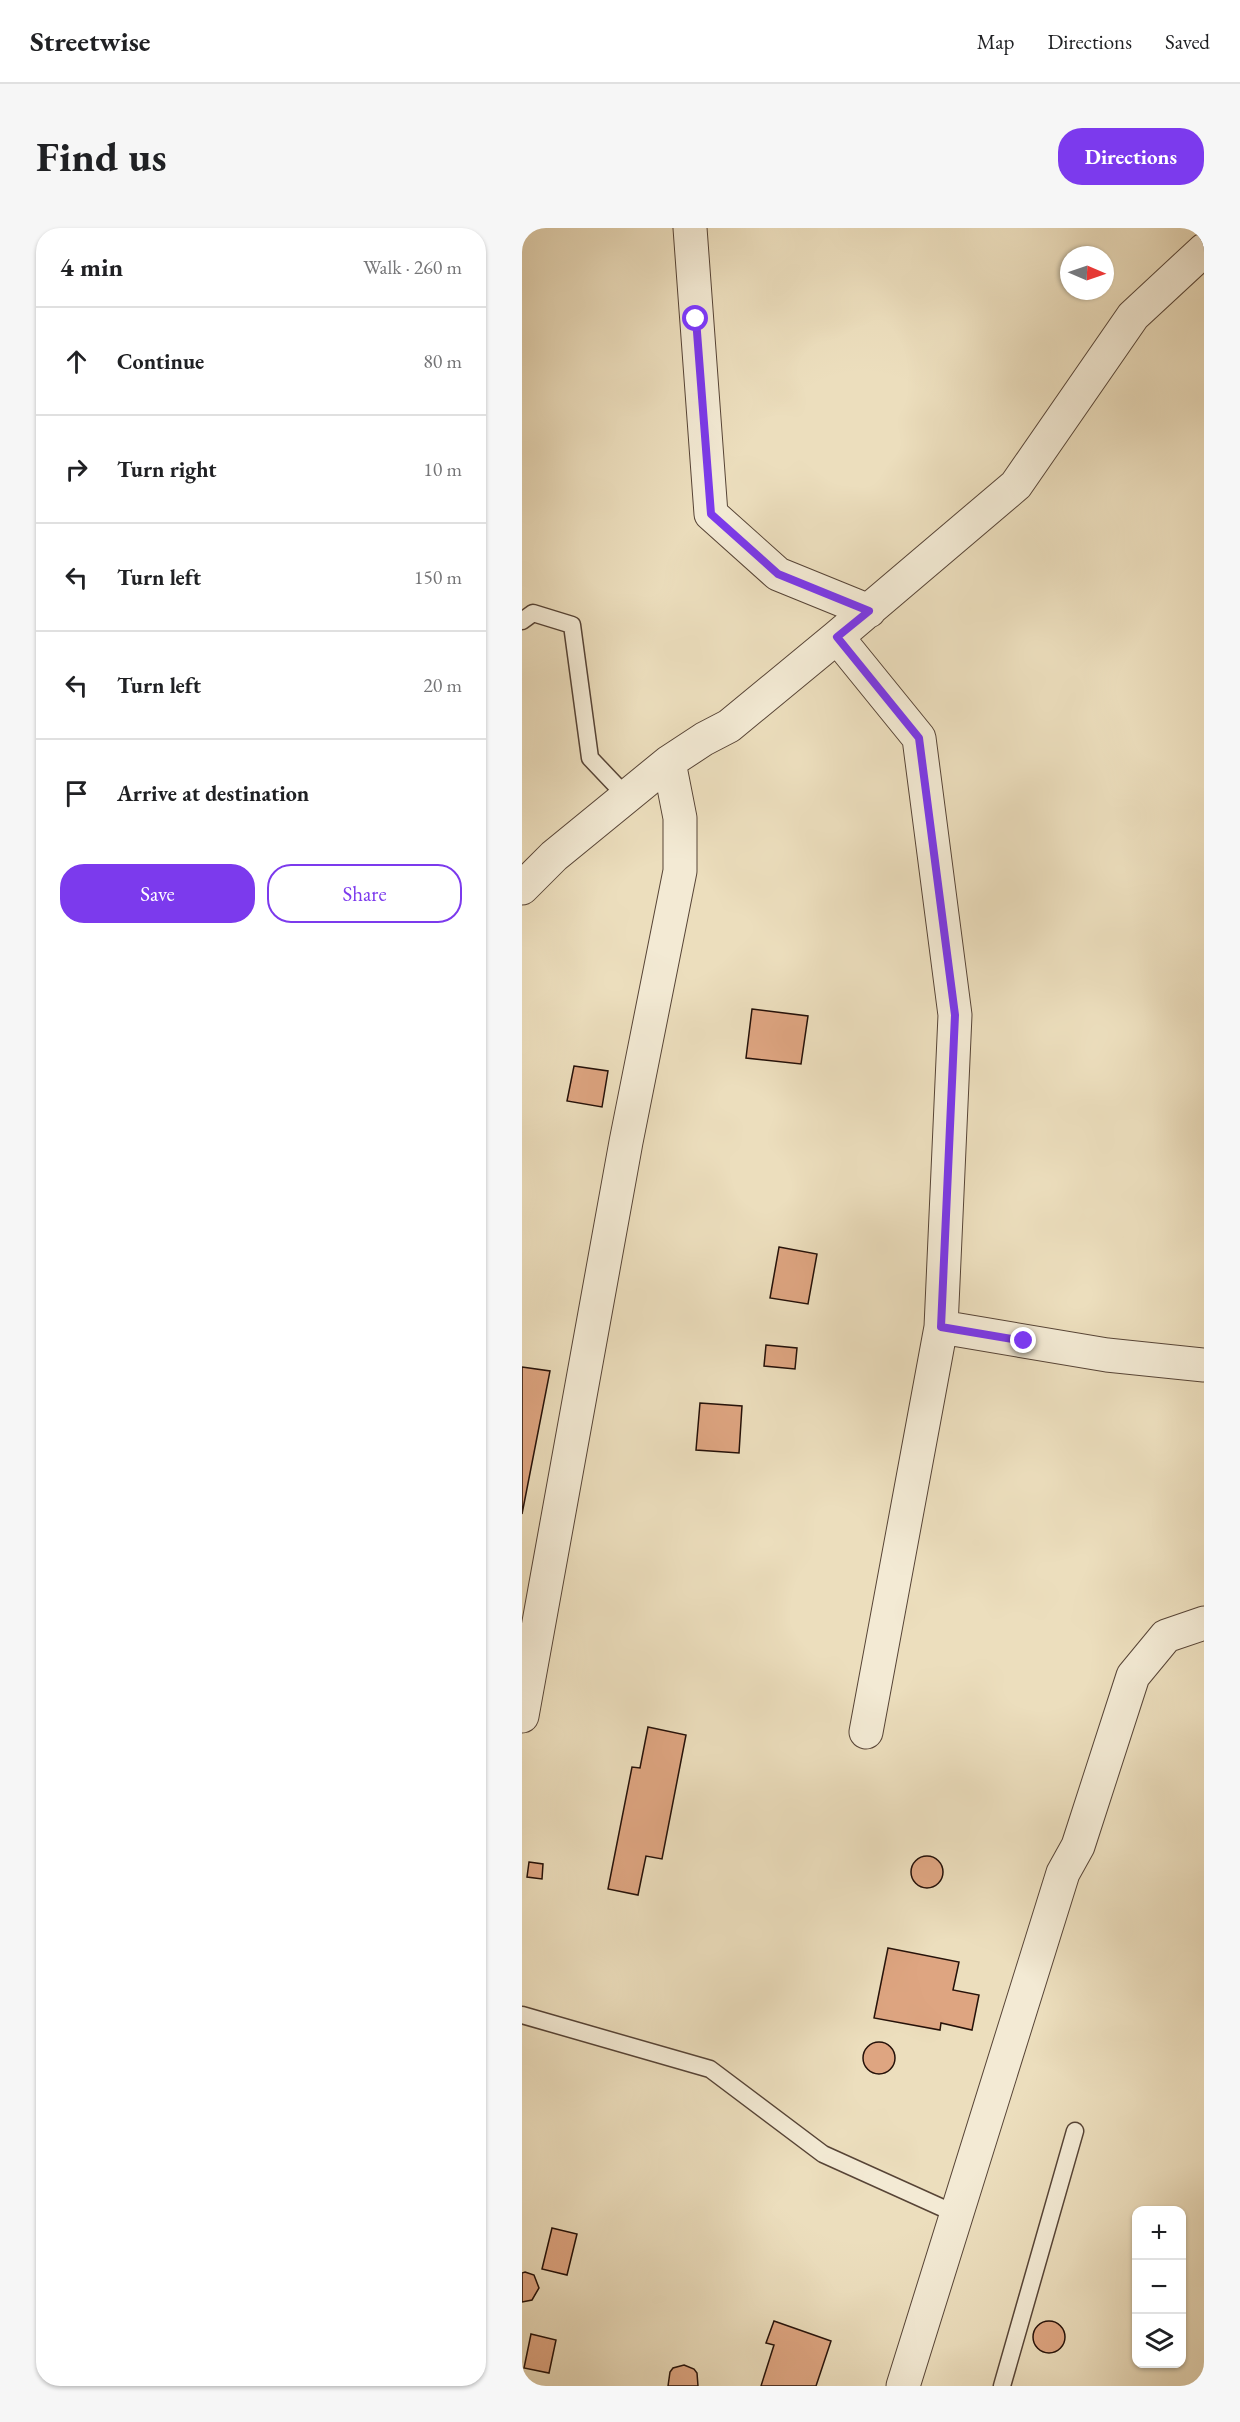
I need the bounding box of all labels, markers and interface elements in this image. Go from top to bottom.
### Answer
text: Streetwise [30,23,150,59]
text: Map [977,28,1014,55]
text: Directions [1047,28,1132,55]
text: Saved [1165,28,1210,55]
button: Directions [1058,128,1204,185]
text: Find us [36,129,167,184]
north arrow [1060,246,1114,300]
text: 4 min [60,250,123,284]
text: Walk · 260 m [363,254,462,280]
route start [682,305,708,331]
icon: ahead [60,345,93,378]
text: Continue [117,347,204,376]
text: 80 m [423,348,462,374]
icon: right [60,453,93,486]
text: Turn right [117,455,216,484]
text: 10 m [423,456,462,482]
icon: left [60,561,93,594]
text: Turn left [117,563,201,592]
text: 150 m [414,564,462,590]
icon: left [60,669,93,702]
text: Turn left [117,671,201,700]
text: 20 m [423,672,462,698]
icon: arrive [60,777,93,810]
text: Arrive at destination [117,779,309,808]
button: Save [60,864,255,923]
button: Share [267,864,462,923]
route end [1010,1327,1036,1353]
map controls [1132,2206,1186,2368]
button: + [1132,2206,1186,2260]
button: − [1132,2260,1186,2314]
button: layers [1132,2314,1186,2368]

